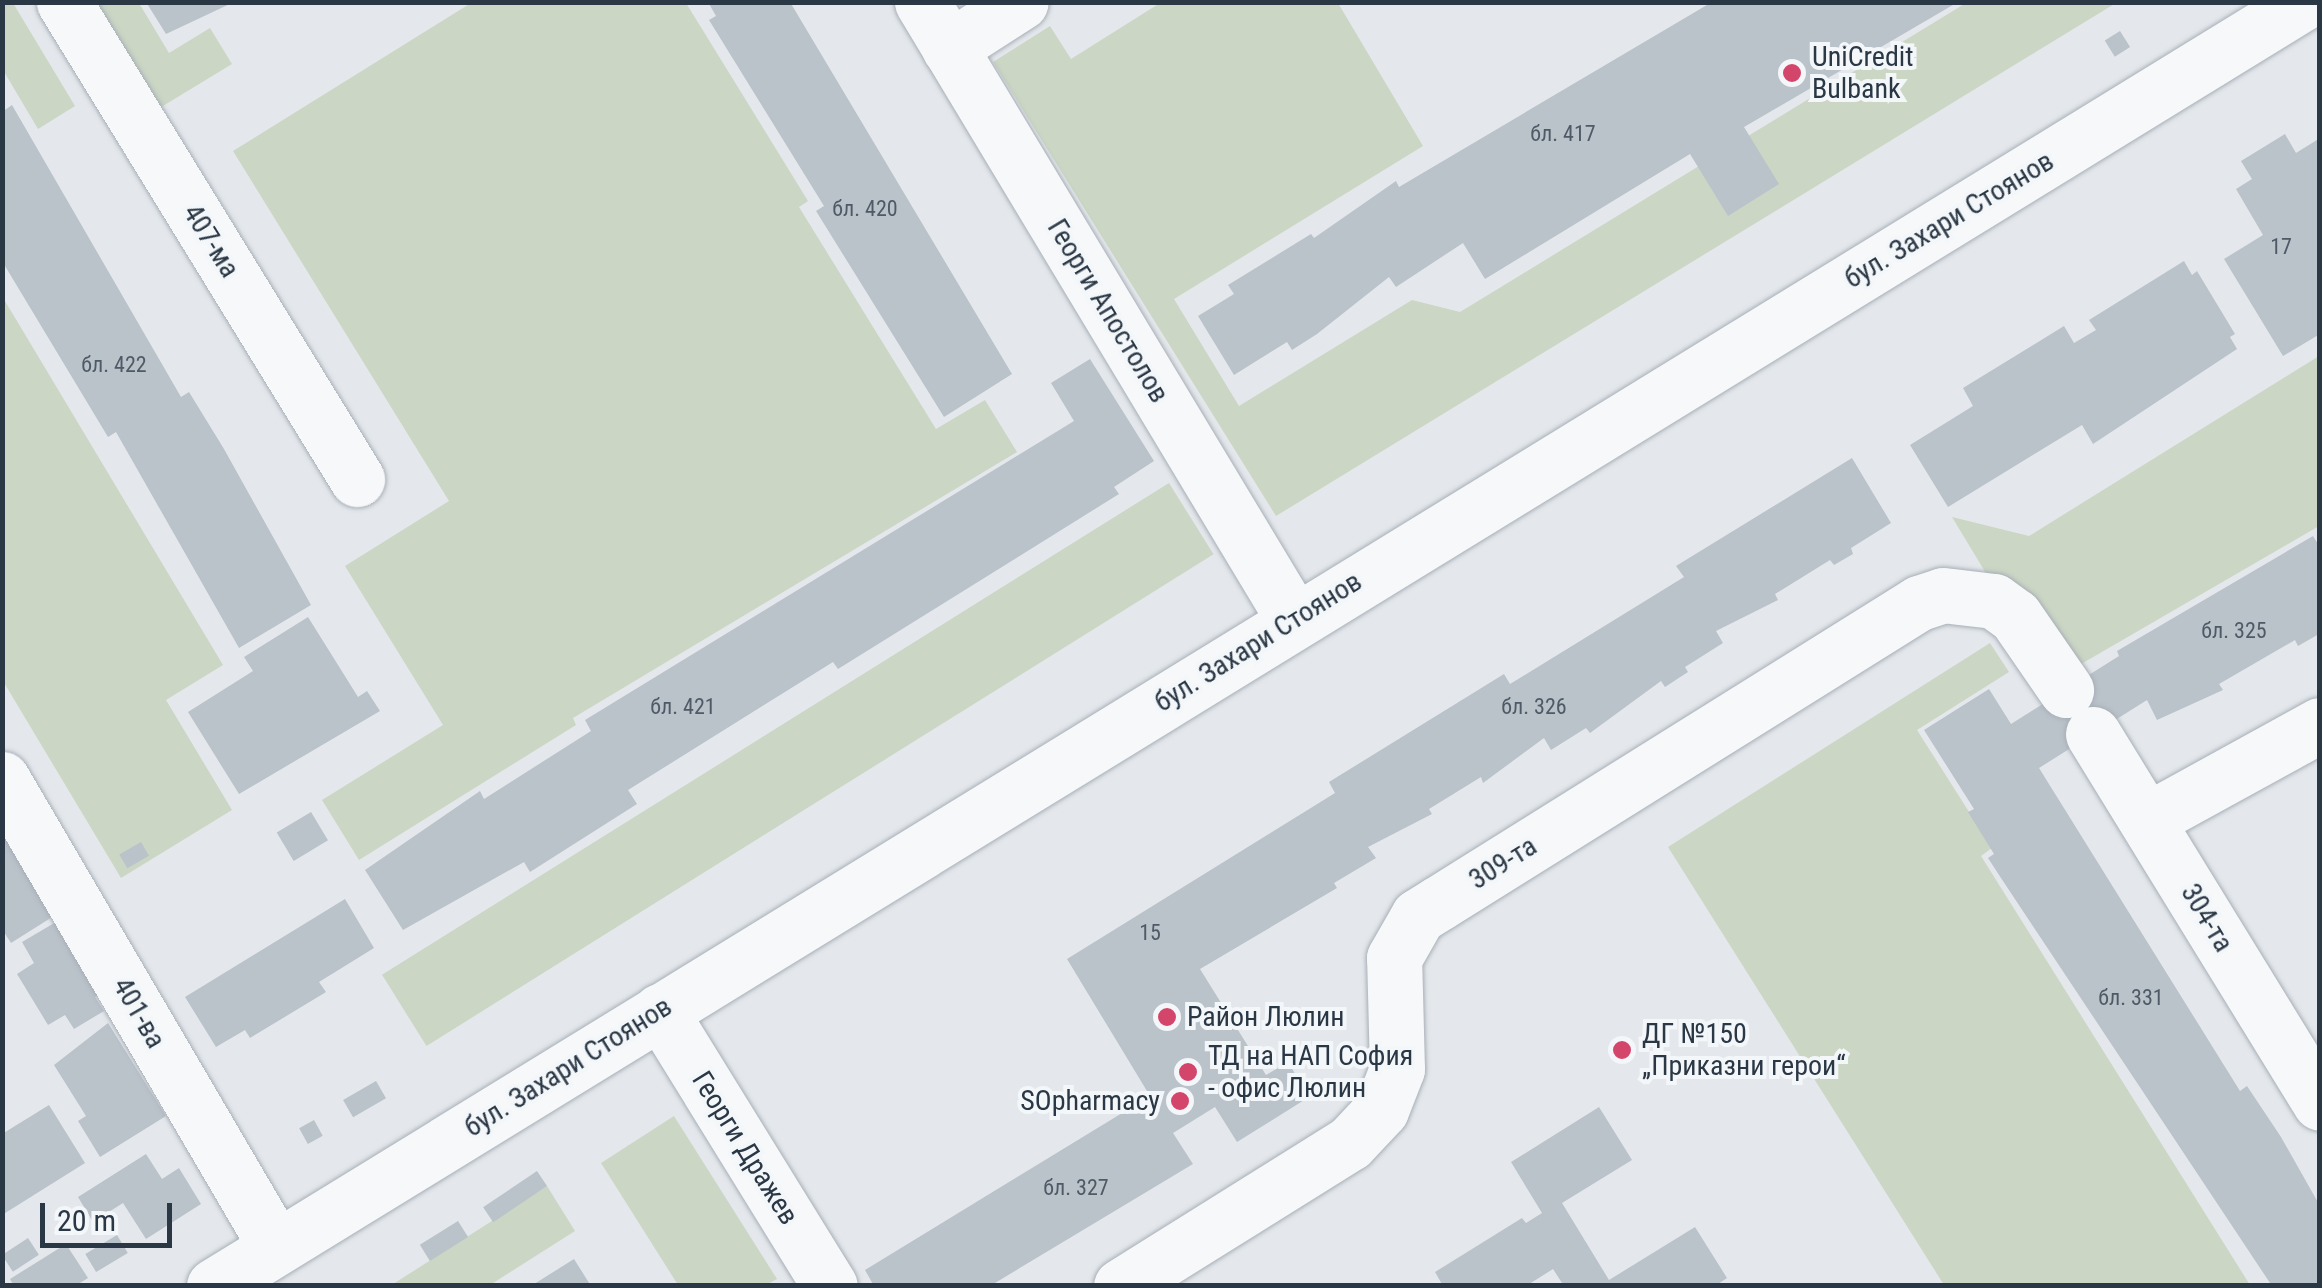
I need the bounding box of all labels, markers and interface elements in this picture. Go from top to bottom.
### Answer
place label: UniCredit Bulbank [1812,40,1914,106]
marker: UniCredit Bulbank [1781,62,1803,84]
house number: бл. 417 [1530,121,1596,147]
street label: бул. Захари Стоянов [1838,144,2060,296]
house number: бл. 420 [832,196,898,222]
street label: 407-ма [176,198,246,284]
street label: Георги Апостолов [1040,213,1176,409]
house number: 17 [2270,234,2292,260]
house number: бл. 422 [81,352,147,378]
street label: бул. Захари Стоянов [1148,565,1368,719]
house number: бл. 325 [2201,618,2267,644]
house number: бл. 421 [650,694,716,720]
house number: бл. 326 [1501,694,1567,720]
street label: 309-та [1463,829,1543,897]
street label: 304-та [2174,878,2240,958]
house number: 15 [1139,920,1161,946]
street label: 401-ва [105,972,173,1054]
house number: бл. 331 [2098,985,2164,1011]
street label: бул. Захари Стоянов [458,990,678,1144]
place label: Район Люлин [1187,1000,1344,1034]
marker: Район Люлин [1156,1006,1178,1028]
place label: ДГ №150 „Приказни герои“ [1642,1017,1846,1083]
place label: ТД на НАП София - офис Люлин [1208,1039,1413,1105]
marker: ДГ №150 „Приказни герои“ [1611,1039,1633,1061]
marker: ТД на НАП София - офис Люлин [1177,1061,1199,1083]
street label: Георги Дражев [685,1065,805,1231]
place label: SOpharmacy [1020,1084,1160,1118]
marker: SOpharmacy [1169,1090,1191,1112]
house number: бл. 327 [1043,1175,1109,1201]
scale bar [45,1183,178,1245]
text: 20 m [57,1203,116,1238]

